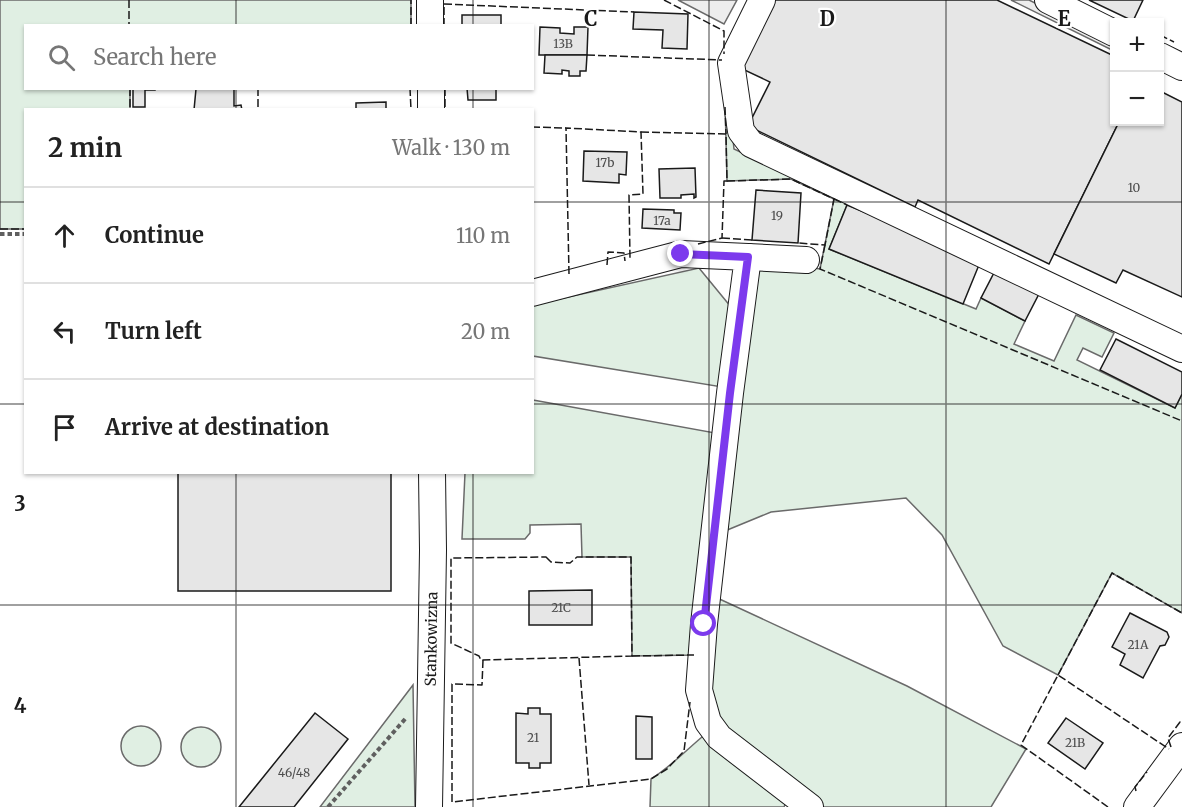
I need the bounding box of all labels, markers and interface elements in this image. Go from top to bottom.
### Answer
text: C [584,6,598,31]
text: D [819,6,835,31]
text: E [1057,6,1071,31]
map controls [1110,18,1164,126]
button: + [1110,18,1164,72]
search box [24,24,534,90]
house number: 13B [553,36,573,51]
icon: search [45,41,78,74]
text: Search here [93,43,216,71]
button: − [1110,72,1164,126]
text: 2 min [48,131,122,164]
text: Walk · 130 m [392,135,510,160]
house number: 17b [596,155,614,170]
house number: 10 [1128,180,1141,195]
house number: 19 [771,208,783,223]
house number: 17a [653,213,671,228]
icon: ahead [48,219,81,252]
text: Continue [105,221,204,249]
text: 110 m [456,223,510,248]
route end [667,240,693,266]
icon: left [48,315,81,348]
text: Turn left [105,317,202,345]
text: 20 m [461,319,510,344]
icon: arrive [48,411,81,444]
text: Arrive at destination [105,413,329,441]
text: 3 [14,491,26,516]
street label: Stankowizna [421,592,441,686]
house number: 21C [551,600,571,615]
route start [690,610,716,636]
house number: 21A [1128,637,1149,652]
text: 4 [14,693,27,718]
house number: 21 [527,730,540,745]
house number: 21B [1065,735,1085,750]
house number: 46/48 [278,765,310,780]

